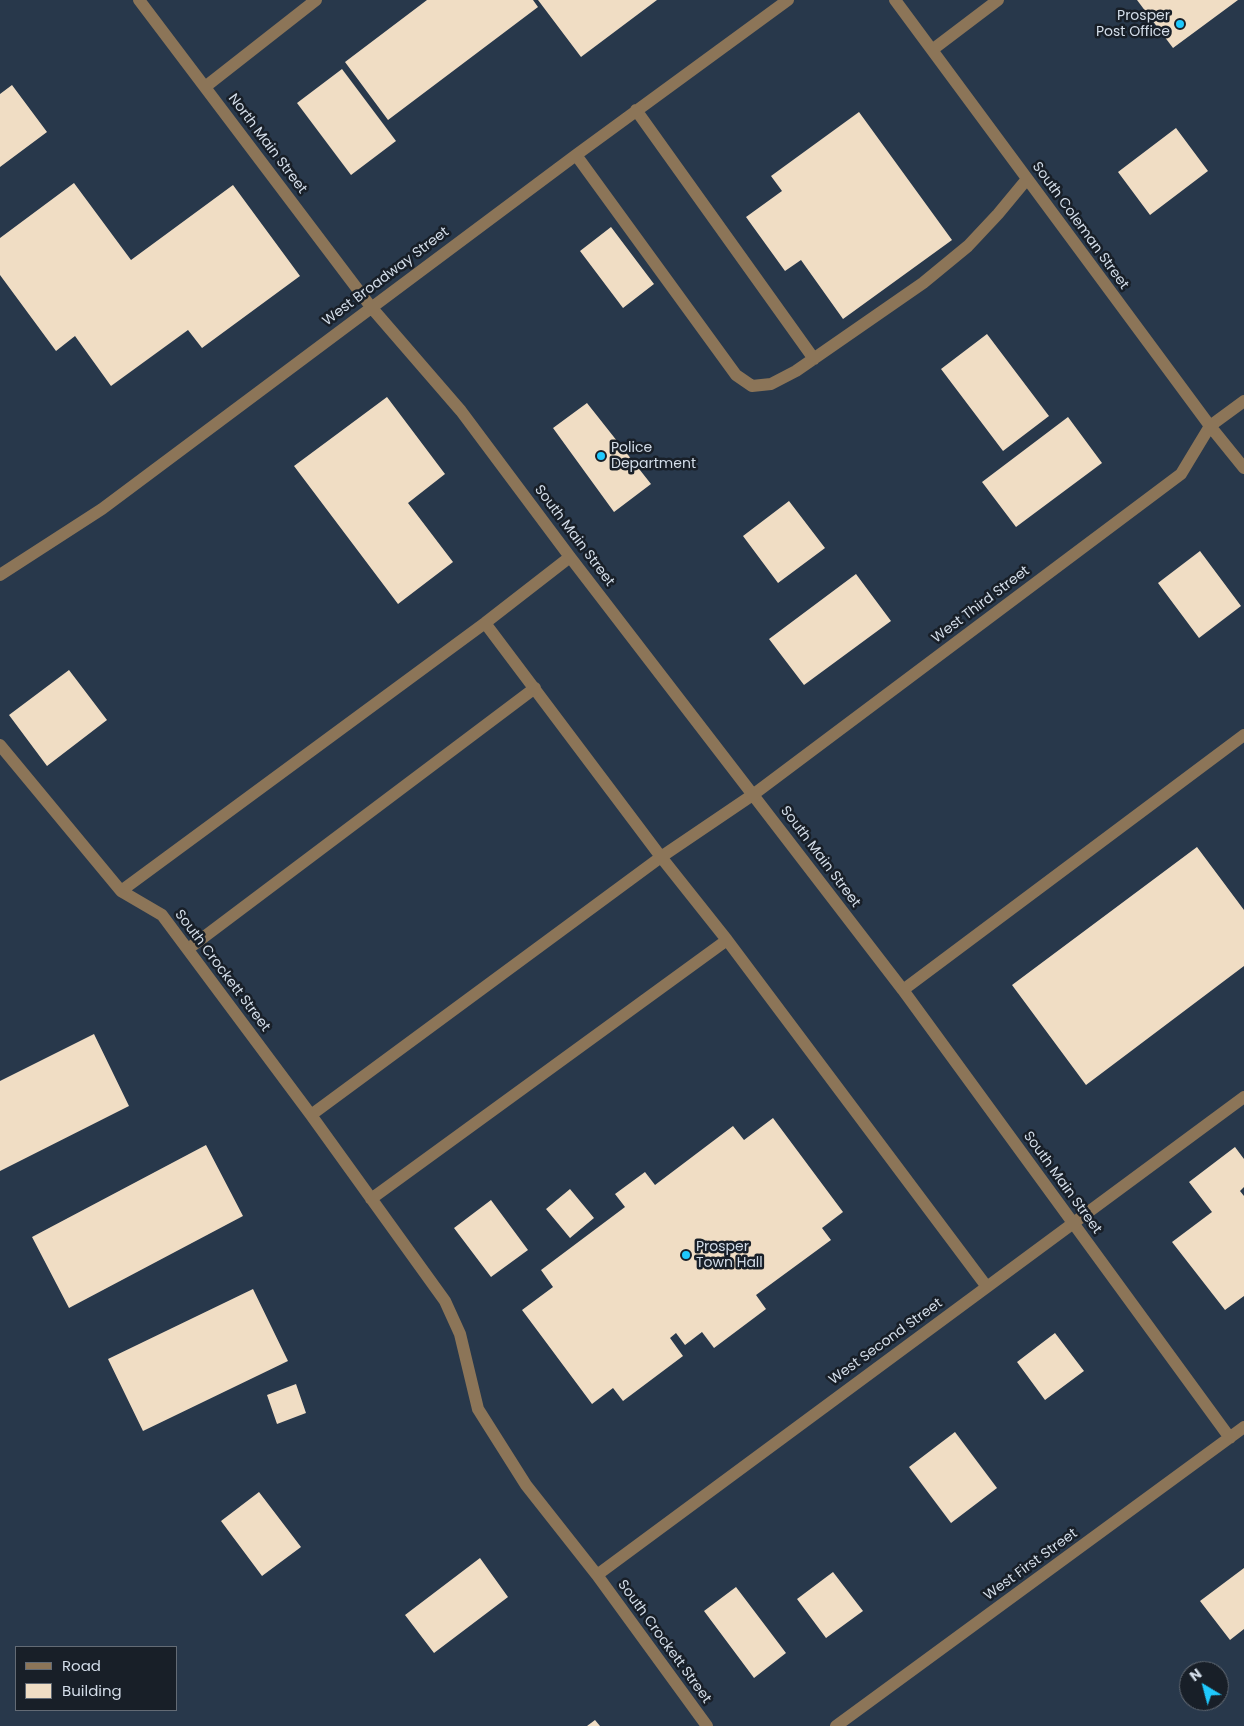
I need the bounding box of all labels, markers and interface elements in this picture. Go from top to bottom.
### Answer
place label: Prosper Post Office [1096,8,1170,40]
marker: Prosper Post Office [1174,18,1186,30]
street label: North Main Street [224,91,310,197]
street label: South Coleman Street [1028,159,1132,293]
street label: West Broadway Street [320,224,452,330]
place label: Police Department [611,440,696,472]
marker: Police Department [595,450,607,462]
street label: South Main Street [530,482,618,590]
street label: West Third Street [929,563,1033,647]
street label: South Main Street [776,803,864,911]
street label: South Crockett Street [171,907,273,1035]
street label: South Main Street [1019,1128,1105,1238]
place label: Prosper Town Hall [696,1239,763,1272]
marker: Prosper Town Hall [680,1249,692,1261]
street label: West Second Street [826,1295,946,1389]
street label: West First Street [981,1525,1081,1605]
street label: South Crockett Street [614,1577,714,1707]
legend [15,1646,178,1711]
text: Road [62,1655,101,1676]
north arrow [1179,1661,1229,1711]
text: N [1185,1664,1206,1686]
text: Building [62,1680,122,1701]

